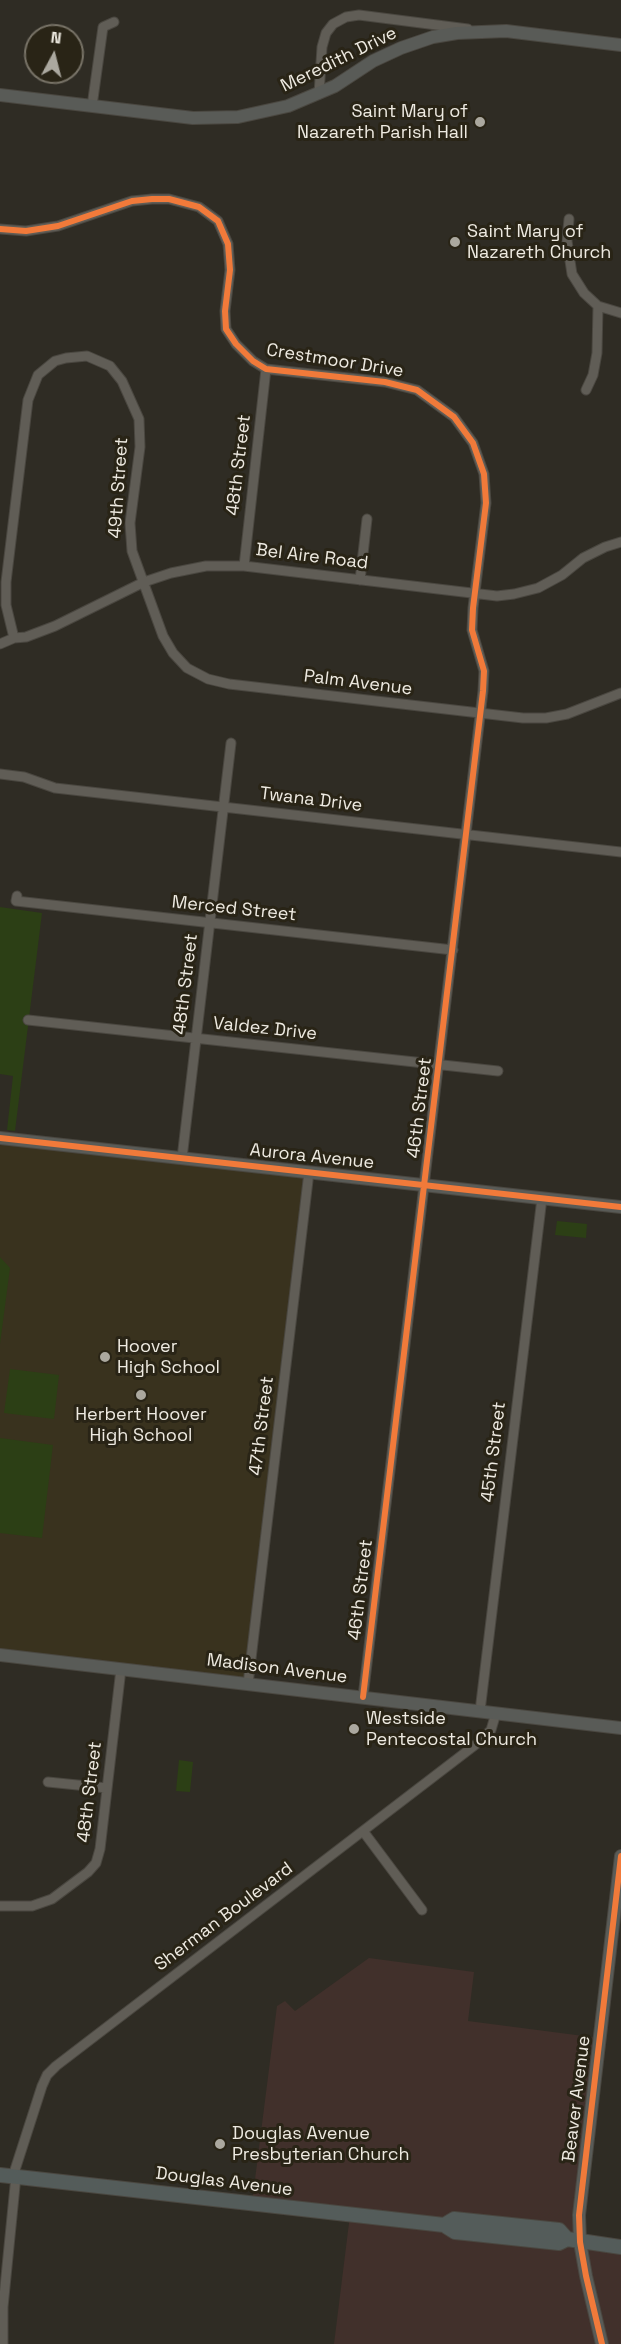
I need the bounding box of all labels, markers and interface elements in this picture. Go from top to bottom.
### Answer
street label: Meredith Drive [277,23,401,97]
north arrow [24,24,84,84]
text: N [49,27,63,49]
place label: Saint Mary of Nazareth Parish Hall [297,101,468,144]
marker: Saint Mary of Nazareth Parish Hall [473,115,487,129]
place label: Saint Mary of Nazareth Church [467,221,611,264]
marker: Saint Mary of Nazareth Church [448,235,462,249]
street label: Crestmoor Drive [265,340,405,382]
street label: 48th Street [222,413,256,517]
street label: 49th Street [105,437,133,539]
street label: Bel Aire Road [254,539,370,575]
street label: Palm Avenue [303,666,413,700]
street label: Twana Drive [259,783,363,817]
street label: Merced Street [171,892,297,926]
street label: 48th Street [169,932,203,1036]
street label: Valdez Drive [212,1013,318,1045]
street label: 46th Street [403,1056,437,1160]
street label: Aurora Avenue [249,1140,375,1174]
place label: Hoover High School [117,1336,220,1378]
marker: Hoover High School [98,1350,112,1364]
street label: 47th Street [245,1375,279,1477]
marker: Herbert Hoover High School [134,1388,148,1402]
street label: 45th Street [477,1401,511,1503]
place label: Herbert Hoover High School [75,1404,207,1446]
street label: 46th Street [344,1538,378,1642]
street label: Madison Avenue [205,1650,349,1688]
place label: Westside Pentecostal Church [366,1708,537,1750]
marker: Westside Pentecostal Church [347,1722,361,1736]
street label: 48th Street [73,1740,107,1844]
street label: Sherman Boulevard [151,1858,297,1976]
street label: Beaver Avenue [559,2034,595,2164]
place label: Douglas Avenue Presbyterian Church [232,2123,410,2166]
marker: Douglas Avenue Presbyterian Church [213,2137,227,2151]
street label: Douglas Avenue [154,2163,294,2201]

